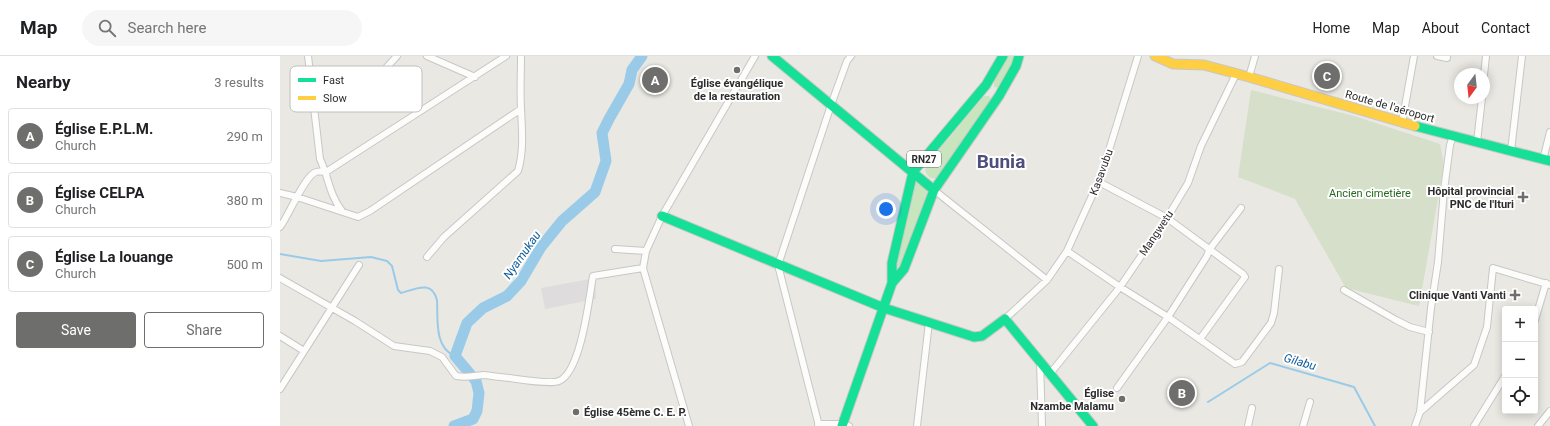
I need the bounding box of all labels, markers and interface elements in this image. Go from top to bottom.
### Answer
search box [82,10,362,46]
text: Map [20,16,58,39]
icon: search [96,17,118,39]
text: Search here [128,19,206,37]
text: Home [1312,20,1350,36]
text: Map [1372,20,1400,36]
text: About [1422,20,1459,36]
text: Contact [1481,20,1530,36]
pin: C [1314,61,1340,91]
pin: A [642,65,668,95]
marker: Église évangélique de la restauration [732,65,742,75]
legend [290,66,422,112]
north arrow [1454,68,1490,104]
text: Nearby [16,72,71,92]
text: Fast [323,74,345,87]
text: 3 results [214,75,264,90]
place label: Église évangélique de la restauration [691,77,783,103]
street label: Route de l'aéroport [1344,88,1436,126]
text: Slow [323,92,347,105]
text: Église E.P.L.M. [55,120,153,138]
text: A [26,129,34,144]
text: 290 m [226,129,263,144]
text: Church [55,138,96,153]
street label: Kasavubu [1087,147,1116,197]
district label: Bunia [977,150,1025,173]
road number: RN27 [907,151,941,167]
text: Église CELPA [55,184,144,202]
place label: Hôpital provincial PNC de l'Ituri [1427,185,1514,211]
park label: Ancien cimetière [1329,187,1411,200]
marker: Hôpital provincial PNC de l'Ituri [1517,191,1529,203]
text: B [26,193,34,208]
text: 380 m [226,193,263,208]
your location [876,199,896,219]
text: Church [55,202,96,217]
street label: Mangwetu [1137,208,1176,258]
water label: Nyamukau [500,228,544,282]
text: Église La louange [55,248,173,266]
text: C [26,257,34,272]
text: 500 m [226,257,263,272]
text: Church [55,266,96,281]
place label: Clinique Vanti Vanti [1409,289,1506,302]
marker: Clinique Vanti Vanti [1509,289,1521,301]
map controls [1502,306,1538,414]
button: + [1502,306,1538,342]
button: Save [16,312,136,348]
button: Share [144,312,264,348]
button: − [1502,342,1538,378]
water label: Gilabu [1282,351,1318,373]
pin: B [1169,378,1195,408]
button: locate [1502,378,1538,414]
place label: Église Nzambe Malamu [1030,387,1114,413]
marker: Église Nzambe Malamu [1117,394,1127,404]
place label: Église 45ème C. E. P. [584,406,687,419]
marker: Église 45ème C. E. P. [571,407,581,417]

